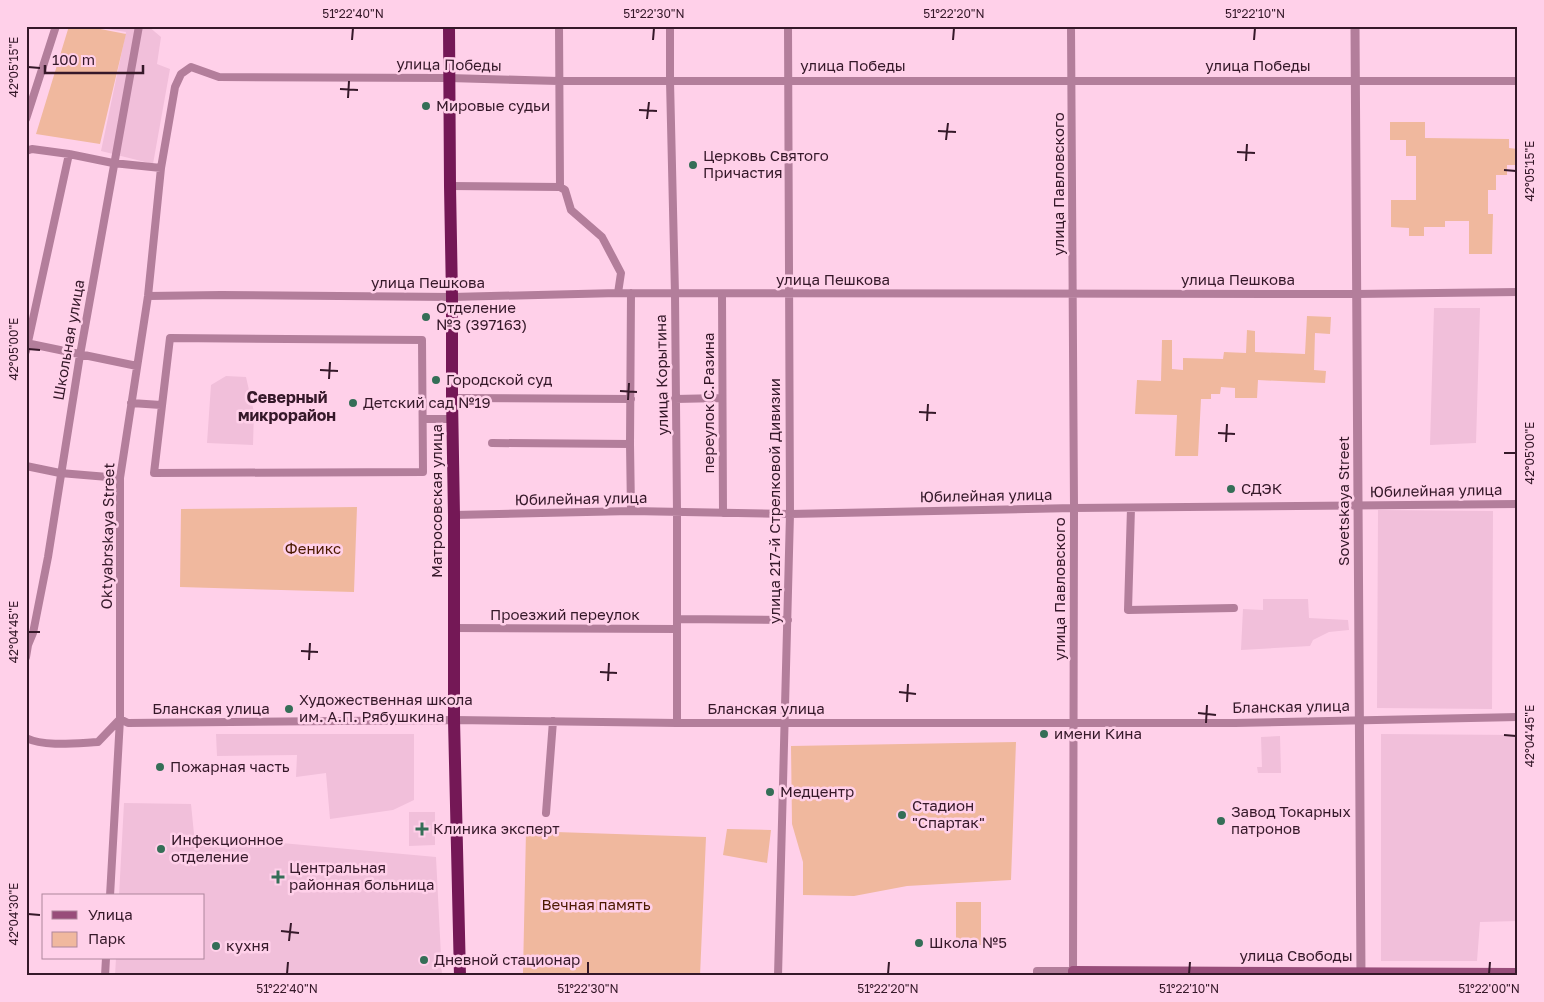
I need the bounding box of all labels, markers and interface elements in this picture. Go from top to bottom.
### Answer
text: 51°22'40"N [322,6,384,21]
text: 51°22'30"N [623,6,685,21]
text: 51°22'20"N [923,6,985,21]
text: 51°22'10"N [1225,6,1285,21]
text: 42°05'15"E [6,37,21,97]
scale bar [45,42,142,74]
text: 100 m [52,50,95,68]
street label: улица Победы [396,54,502,74]
street label: улица Победы [800,56,906,74]
street label: улица Победы [1205,56,1311,74]
place label: Мировые судьи [436,96,550,114]
marker: Мировые судьи [420,100,432,112]
street label: улица Павловского [1049,112,1067,256]
text: 42°05'15"E [1522,141,1537,201]
place label: Церковь Святого Причастия [703,146,829,181]
marker: Церковь Святого Причастия [687,159,699,171]
street label: улица Пешкова [776,270,890,288]
street label: улица Пешкова [1181,270,1295,288]
street label: улица Пешкова [371,273,485,291]
street label: Школьная улица [49,278,87,402]
place label: Отделение №3 (397163) [436,298,527,333]
marker: Отделение №3 (397163) [420,311,432,323]
street label: улица Корытина [651,314,671,436]
text: 42°05'00"E [6,318,21,380]
street label: переулок С.Разина [699,333,717,473]
place label: Городской суд [446,370,552,388]
marker: Городской суд [430,374,442,386]
street label: улица 217-й Стрелковой Дивизии [765,378,783,624]
district label: Северный микрорайон [238,387,336,425]
place label: Детский сад №19 [363,393,491,411]
marker: Детский сад №19 [347,397,359,409]
text: 42°05'00"E [1522,422,1537,484]
street label: Матросовская улица [427,424,445,578]
street label: Sovetskaya Street [1334,436,1352,566]
street label: Oktyabrskaya Street [97,462,117,609]
place label: СДЭК [1241,479,1283,497]
street label: Юбилейная улица [1369,480,1503,500]
marker: СДЭК [1225,483,1237,495]
street label: Юбилейная улица [919,485,1053,505]
street label: Юбилейная улица [514,488,648,508]
street label: улица Павловского [1050,517,1068,661]
park label: Феникс [285,539,341,557]
text: 42°04'45"E [6,601,21,663]
street label: Проезжий переулок [490,605,640,623]
place label: Художественная школа им. А.П. Рябушкина [299,690,473,725]
street label: Бланская улица [1232,696,1350,716]
street label: Бланская улица [152,699,270,717]
street label: Бланская улица [707,699,825,717]
marker: Художественная школа им. А.П. Рябушкина [283,703,295,715]
text: 42°04'45"E [1522,705,1537,767]
place label: имени Кина [1054,724,1142,742]
marker: имени Кина [1038,728,1050,740]
place label: Пожарная часть [170,757,290,775]
marker: Пожарная часть [154,761,166,773]
place label: Медцентр [780,782,854,800]
marker: Медцентр [764,786,776,798]
place label: Стадион "Спартак" [912,796,985,831]
place label: Завод Токарных патронов [1231,802,1351,837]
marker: Стадион "Спартак" [896,809,908,821]
marker: Завод Токарных патронов [1215,815,1227,827]
place label: Клиника эксперт [433,819,560,837]
marker: Клиника эксперт [415,822,429,836]
place label: Инфекционное отделение [171,830,284,865]
marker: Инфекционное отделение [155,843,167,855]
place label: Центральная районная больница [289,858,435,893]
marker: Центральная районная больница [271,870,285,884]
text: 42°04'30"E [6,883,21,945]
legend [42,894,205,960]
park label: Вечная память [541,895,651,913]
text: Улица [88,905,133,923]
text: Парк [88,929,126,947]
place label: Школа №5 [929,933,1007,951]
place label: кухня [226,936,269,954]
marker: Школа №5 [913,937,925,949]
marker: кухня [210,940,222,952]
street label: улица Свободы [1239,946,1353,964]
place label: Дневной стационар [434,950,580,968]
marker: Дневной стационар [418,954,430,966]
text: 51°22'40"N [256,981,318,996]
text: 51°22'30"N [557,981,619,996]
text: 51°22'20"N [857,981,919,996]
text: 51°22'10"N [1159,981,1219,996]
text: 51°22'00"N [1458,981,1520,996]

